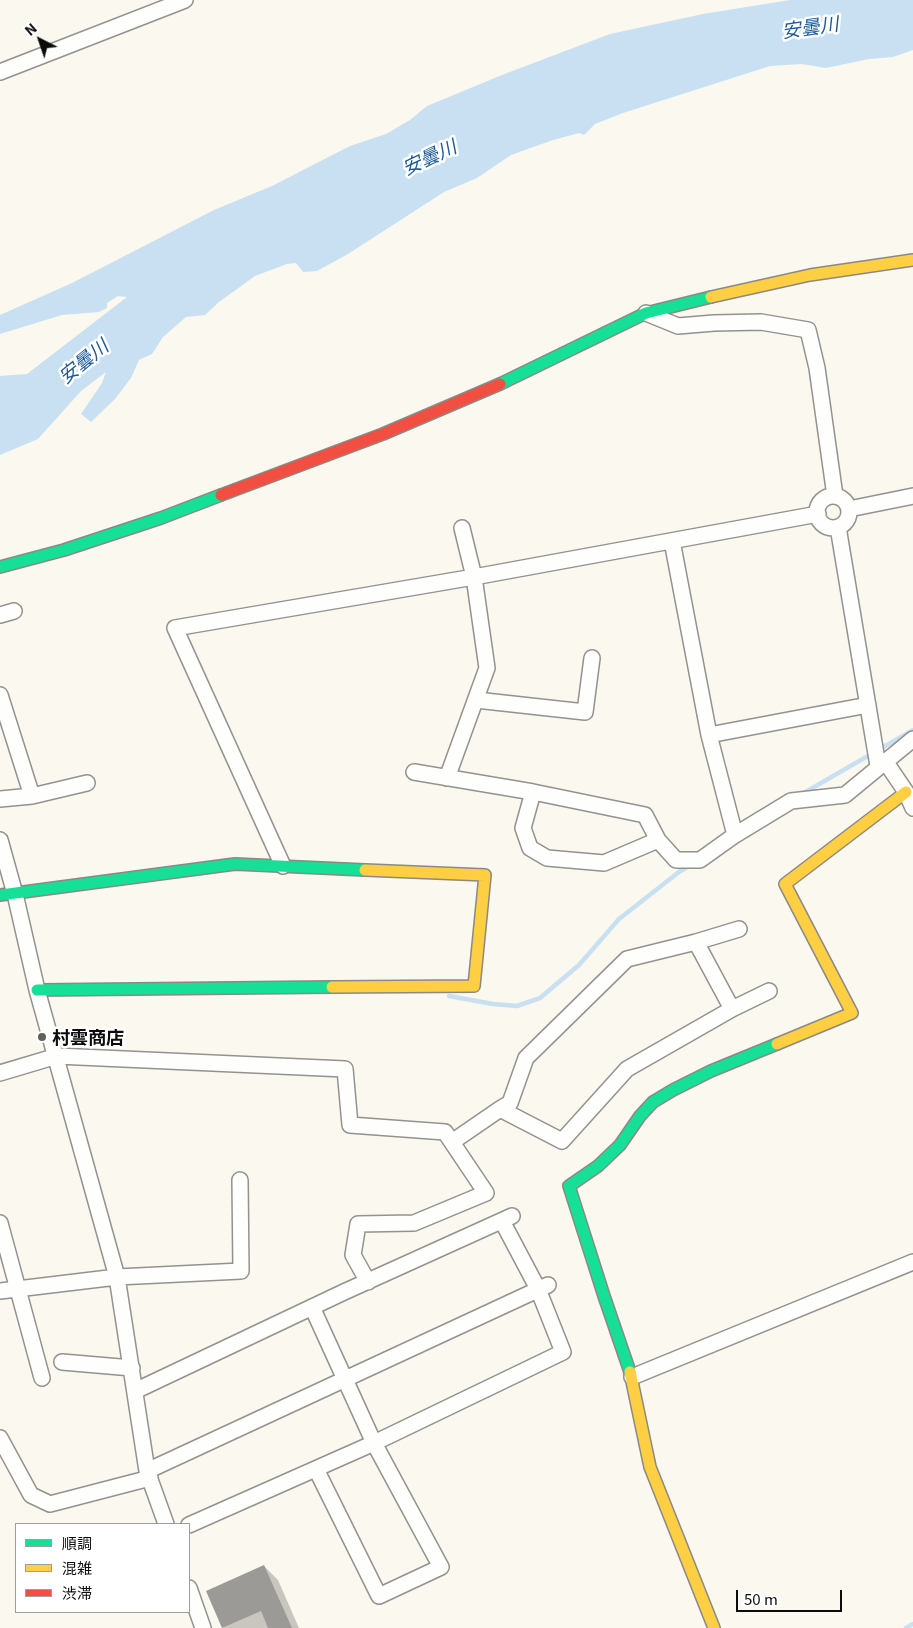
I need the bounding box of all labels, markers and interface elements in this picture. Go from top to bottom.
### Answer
water label: 安曇川 [780,12,840,42]
north arrow [15,15,65,65]
text: N [20,18,41,40]
water label: 安曇川 [398,135,460,179]
water label: 安曇川 [54,334,112,388]
place label: 村雲商店 [52,1026,124,1048]
marker: 村雲商店 [36,1031,48,1043]
legend [15,1523,190,1613]
text: 順調 [62,1532,92,1553]
text: 混雑 [62,1557,92,1578]
scale bar [738,1580,844,1612]
text: 渋滞 [62,1582,92,1603]
text: 50 m [744,1588,778,1609]

